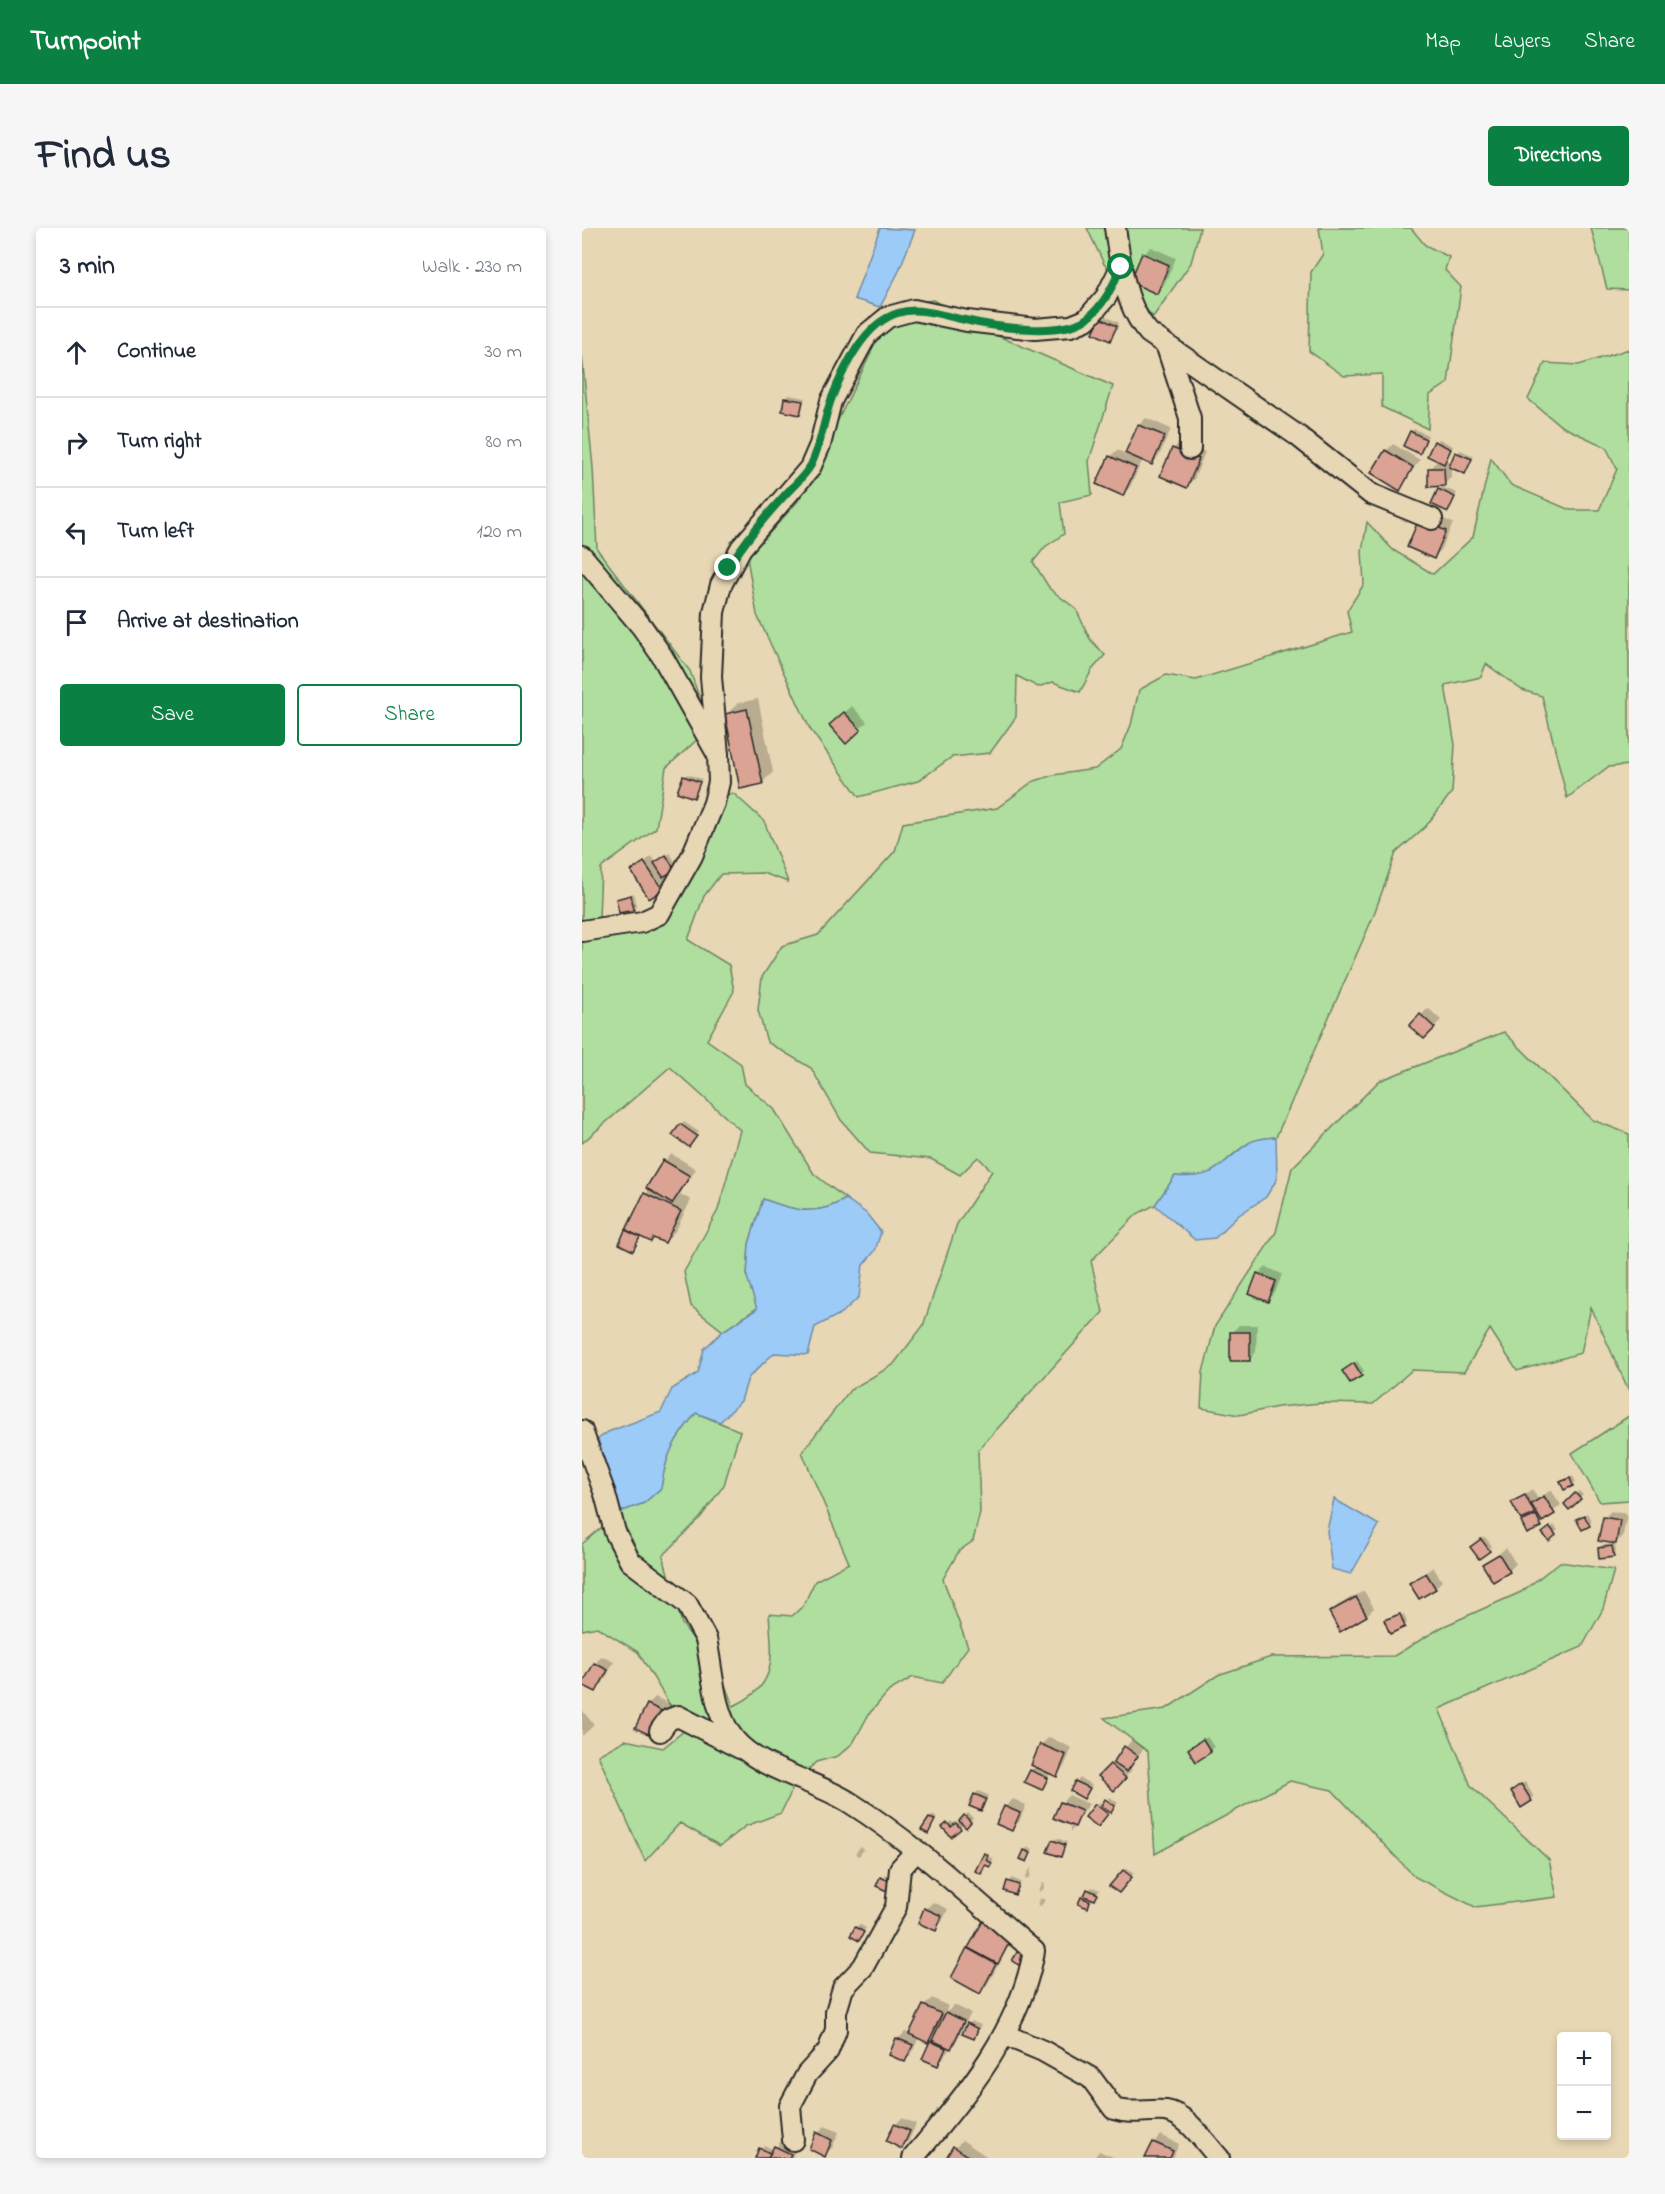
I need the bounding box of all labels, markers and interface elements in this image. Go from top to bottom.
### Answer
text: Turnpoint [30,22,141,63]
text: Map [1425,27,1461,57]
text: Layers [1494,27,1551,57]
text: Share [1584,27,1635,57]
text: Find us [36,126,171,187]
button: Directions [1488,126,1629,186]
text: 3 min [60,248,115,286]
text: Walk · 230 m [422,253,522,282]
route start [1107,253,1133,279]
icon: ahead [60,336,93,369]
text: Continue [117,336,196,368]
text: 30 m [485,338,522,367]
icon: right [60,426,93,459]
text: Turn right [117,426,202,458]
text: 80 m [485,428,522,457]
icon: left [60,516,93,549]
text: Turn left [117,516,194,548]
text: 120 m [477,518,522,547]
route end [714,554,740,580]
icon: arrive [60,606,93,639]
text: Arrive at destination [117,606,299,638]
button: Save [60,684,285,746]
button: Share [297,684,522,746]
map controls [1557,2032,1611,2140]
button: + [1557,2032,1611,2086]
button: − [1557,2086,1611,2140]

